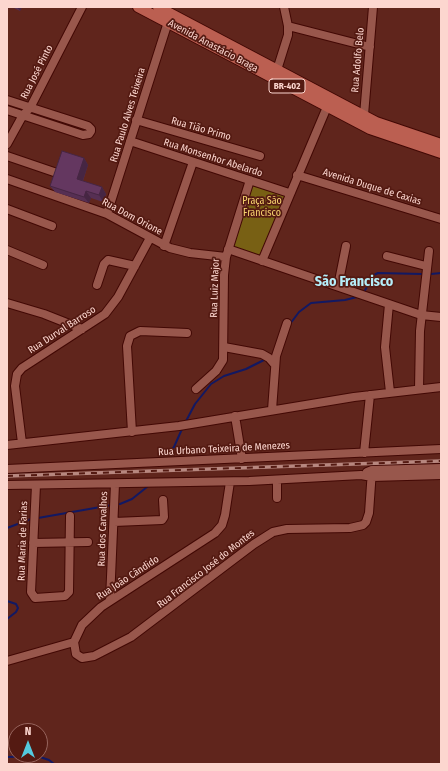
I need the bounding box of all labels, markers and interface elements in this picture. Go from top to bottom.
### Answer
street label: Avenida Anastácio Braga [166,17,260,75]
street label: Rua Adolfo Belo [349,27,367,93]
street label: Rua José Pinto [18,43,56,101]
street label: Rua Paulo Alves Teixeira [108,66,148,164]
road number: BR-402 [269,79,305,93]
street label: Rua Tião Primo [170,115,232,143]
street label: Rua Monsenhor Abelardo [162,136,264,180]
street label: Avenida Duque de Caxias [321,166,423,208]
park label: Praça São Francisco [242,195,282,218]
street label: Rua Dom Orione [100,196,164,238]
street label: Rua Luiz Major [208,258,222,318]
district label: São Francisco [315,274,393,290]
street label: Rua Durval Barroso [26,304,98,356]
street label: Rua Urbano Teixeira de Menezes [158,440,290,458]
street label: Rua dos Carvalhos [96,491,110,567]
street label: Rua Maria de Farias [16,501,30,581]
street label: Rua Francisco José do Montes [155,527,257,611]
street label: Rua João Cândido [95,553,161,603]
north arrow [8,723,48,763]
text: N [25,725,31,738]

